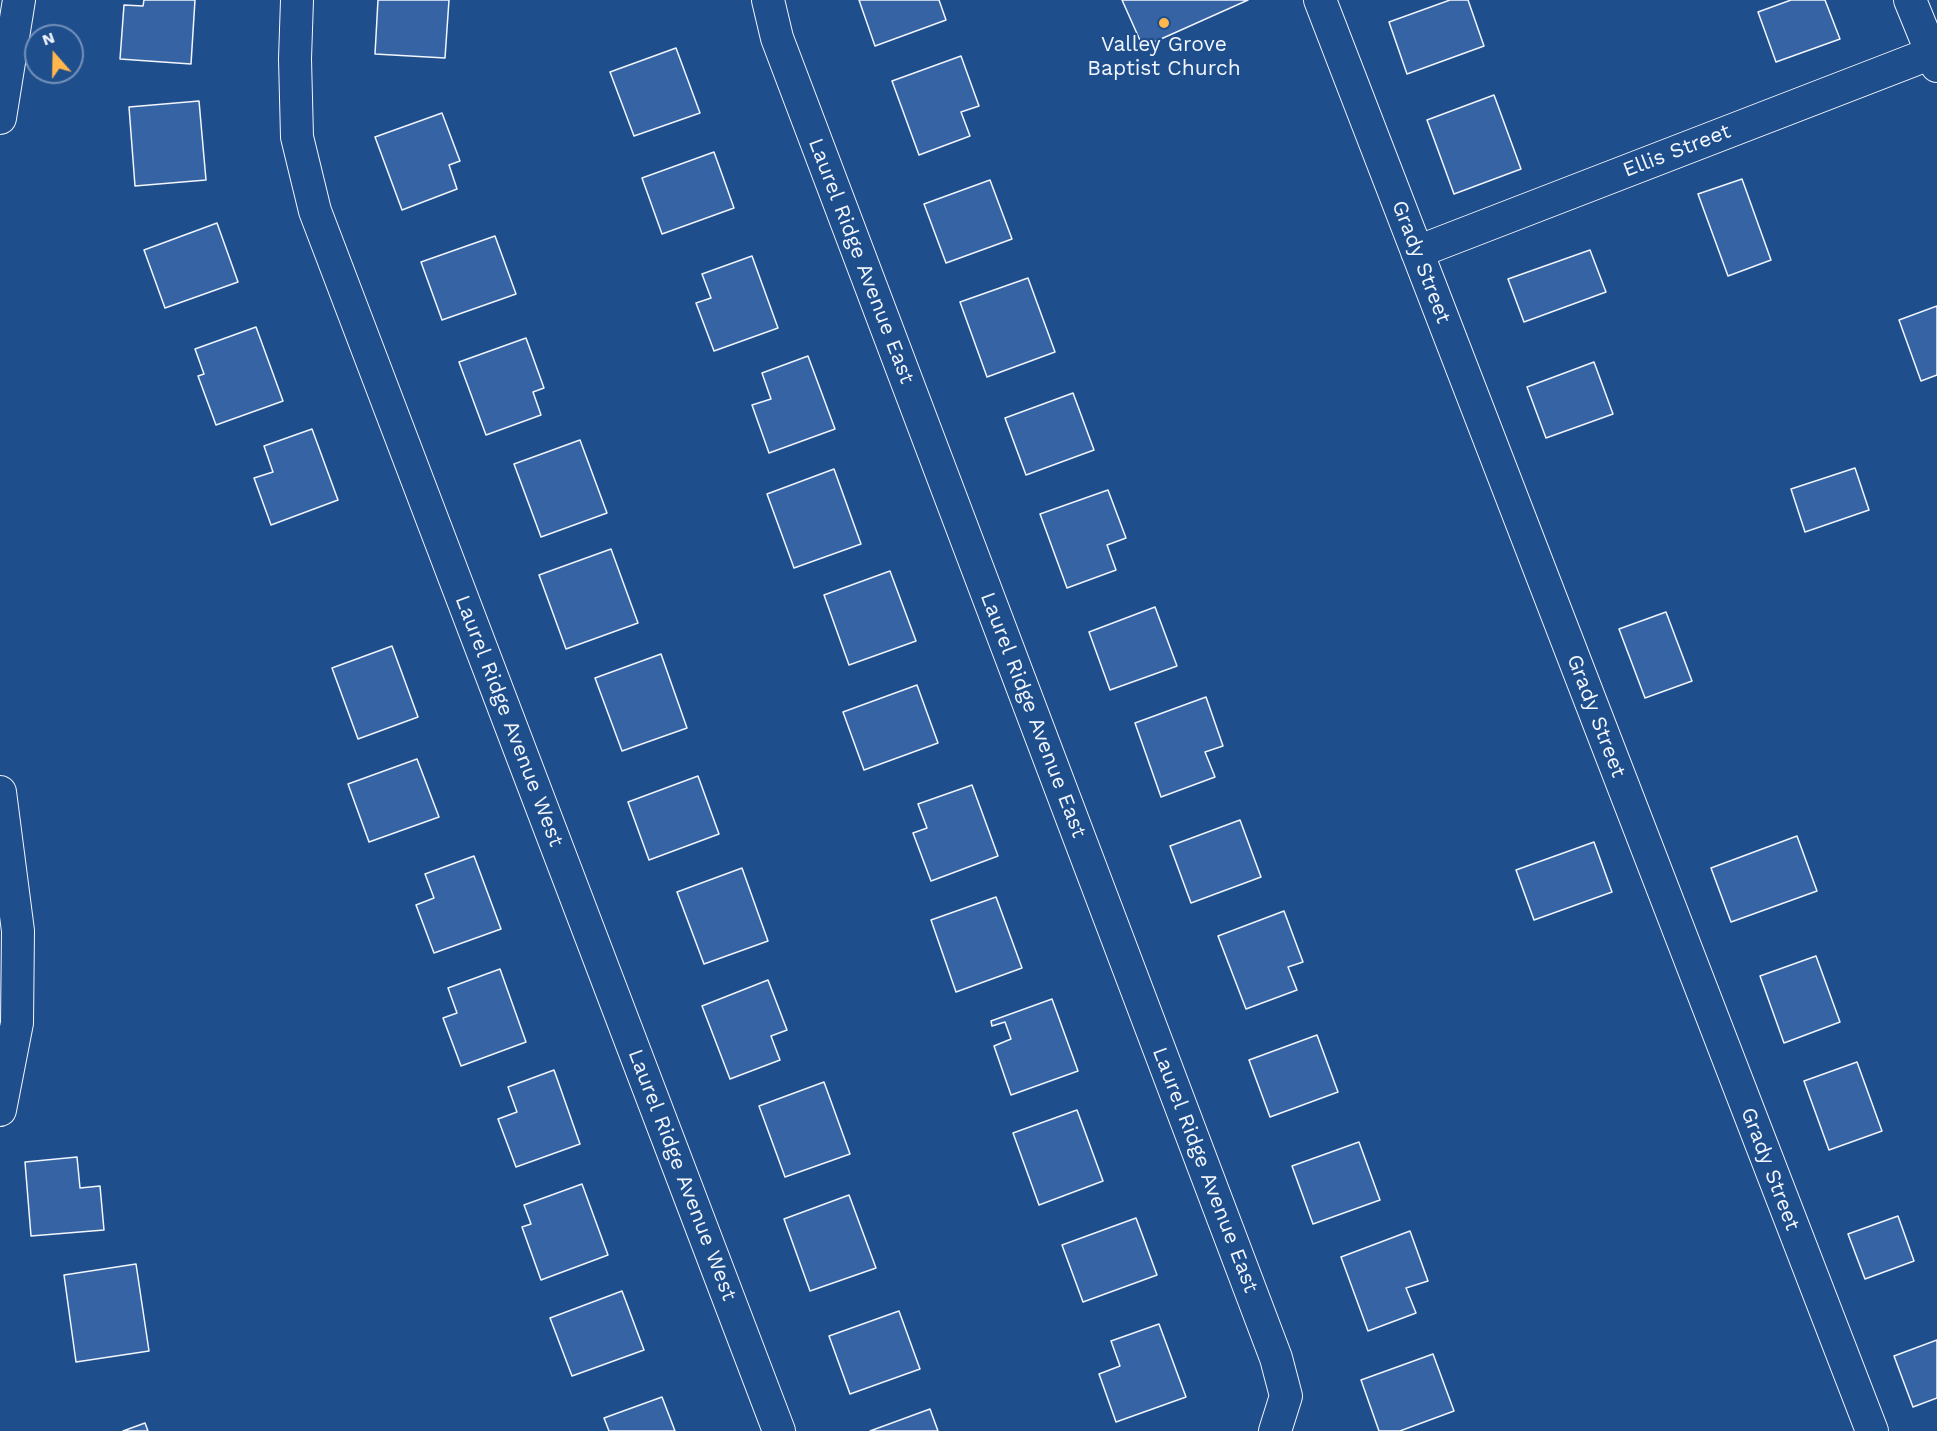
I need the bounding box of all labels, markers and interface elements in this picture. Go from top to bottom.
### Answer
marker: Valley Grove Baptist Church [1157,16,1171,30]
north arrow [24,24,84,84]
text: N [40,28,57,49]
place label: Valley Grove Baptist Church [1087,32,1241,82]
street label: Ellis Street [1620,119,1734,183]
street label: Laurel Ridge Avenue East [802,135,920,387]
street label: Grady Street [1386,197,1456,327]
street label: Laurel Ridge Avenue East [974,589,1092,841]
street label: Laurel Ridge Avenue West [449,592,569,850]
street label: Grady Street [1561,651,1631,781]
street label: Laurel Ridge Avenue East [1146,1044,1264,1296]
street label: Laurel Ridge Avenue West [622,1046,742,1304]
street label: Grady Street [1735,1104,1805,1234]

